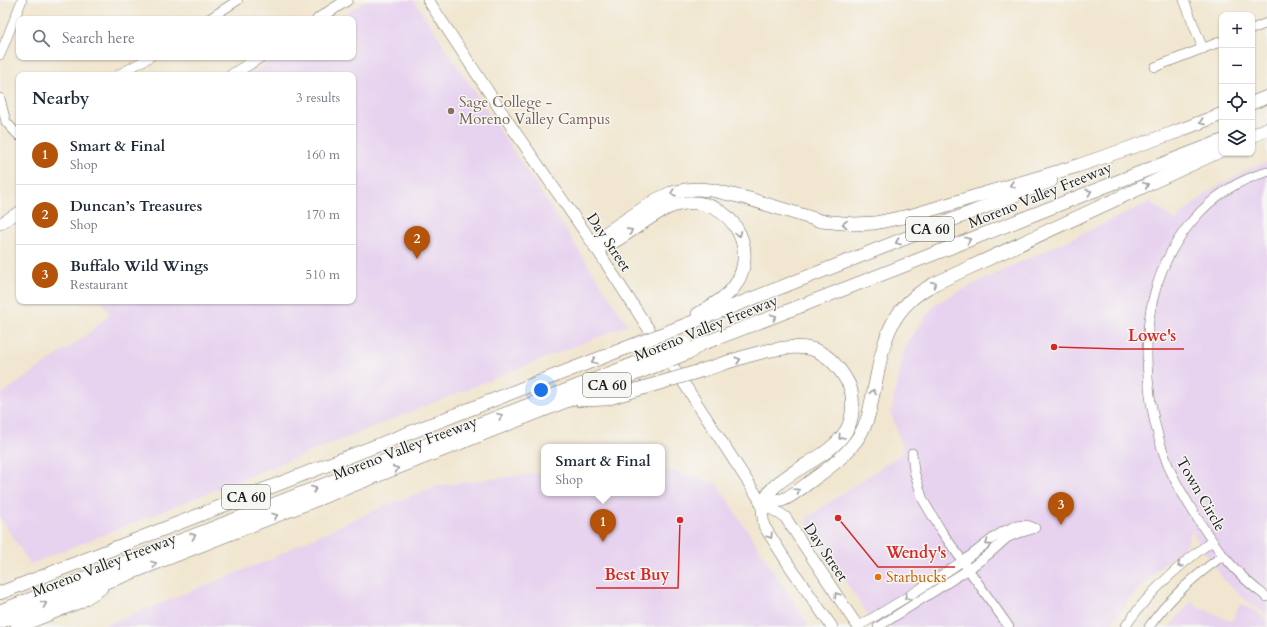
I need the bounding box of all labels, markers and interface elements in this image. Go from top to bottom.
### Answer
map controls [1219,12,1255,156]
button: + [1219,12,1255,48]
search box [16,16,356,60]
icon: search [30,27,52,49]
text: Search here [62,28,135,48]
button: − [1219,48,1255,84]
button: locate [1219,84,1255,120]
text: Nearby [32,87,89,110]
text: 3 results [296,89,340,107]
place label: Sage College - Moreno Valley Campus [459,92,610,129]
marker: Sage College - Moreno Valley Campus [446,106,456,116]
one-way arrow [1198,117,1205,125]
button: layers [1219,120,1255,156]
text: Smart & Final [70,136,165,156]
text: 1 [42,146,48,164]
text: 160 m [306,146,340,164]
text: Shop [70,156,98,174]
street label: Moreno Valley Freeway [965,157,1115,233]
one-way arrow [1008,180,1015,189]
one-way arrow [1143,182,1150,190]
one-way arrow [670,188,677,197]
one-way arrow [1086,189,1093,197]
text: Duncan’s Treasures [70,196,202,216]
text: 2 [42,206,48,224]
text: 170 m [306,206,340,224]
street label: Day Street [582,209,636,275]
text: Shop [70,216,98,234]
road number: CA 60 [906,217,954,241]
one-way arrow [842,219,848,228]
pin: 2 [404,226,430,259]
one-way arrow [626,228,633,236]
one-way arrow [734,230,742,238]
one-way arrow [894,237,901,245]
one-way arrow [965,237,972,245]
text: Buffalo Wild Wings [70,256,209,276]
text: 3 [42,266,48,284]
text: 510 m [306,266,340,284]
text: Restaurant [70,276,128,294]
one-way arrow [930,281,937,289]
street label: Moreno Valley Freeway [631,290,781,366]
one-way arrow [771,313,778,321]
callout: Lowe's [1120,321,1184,349]
text: Lowe's [1128,325,1176,347]
one-way arrow [591,356,598,364]
one-way arrow [734,356,741,365]
road number: CA 60 [583,373,631,397]
your location [531,380,551,400]
one-way arrow [869,389,877,395]
street label: Moreno Valley Freeway [330,411,480,485]
one-way arrow [497,413,504,421]
one-way arrow [838,432,845,440]
popup [541,444,665,496]
text: Smart & Final [555,451,651,471]
street label: Town Circle [1172,453,1230,535]
one-way arrow [393,465,400,473]
text: Shop [555,471,583,489]
road number: CA 60 [222,485,270,509]
one-way arrow [310,485,317,493]
one-way arrow [793,488,800,496]
pin: 3 [1048,492,1074,525]
pin: 1 [590,509,616,542]
one-way arrow [272,513,279,521]
street label: Day Street [799,519,853,585]
street label: Moreno Valley Freeway [29,528,179,602]
one-way arrow [765,532,773,539]
one-way arrow [188,533,196,541]
one-way arrow [985,538,992,546]
callout: Wendy's [878,539,955,567]
text: Wendy's [885,542,946,564]
one-way arrow [151,560,158,568]
callout: Best Buy [596,560,678,588]
one-way arrow [1178,560,1185,567]
text: Best Buy [604,564,670,586]
place label: Starbucks [886,567,946,587]
marker: Starbucks [873,572,883,582]
one-way arrow [835,592,842,599]
one-way arrow [904,592,911,599]
one-way arrow [41,601,48,609]

